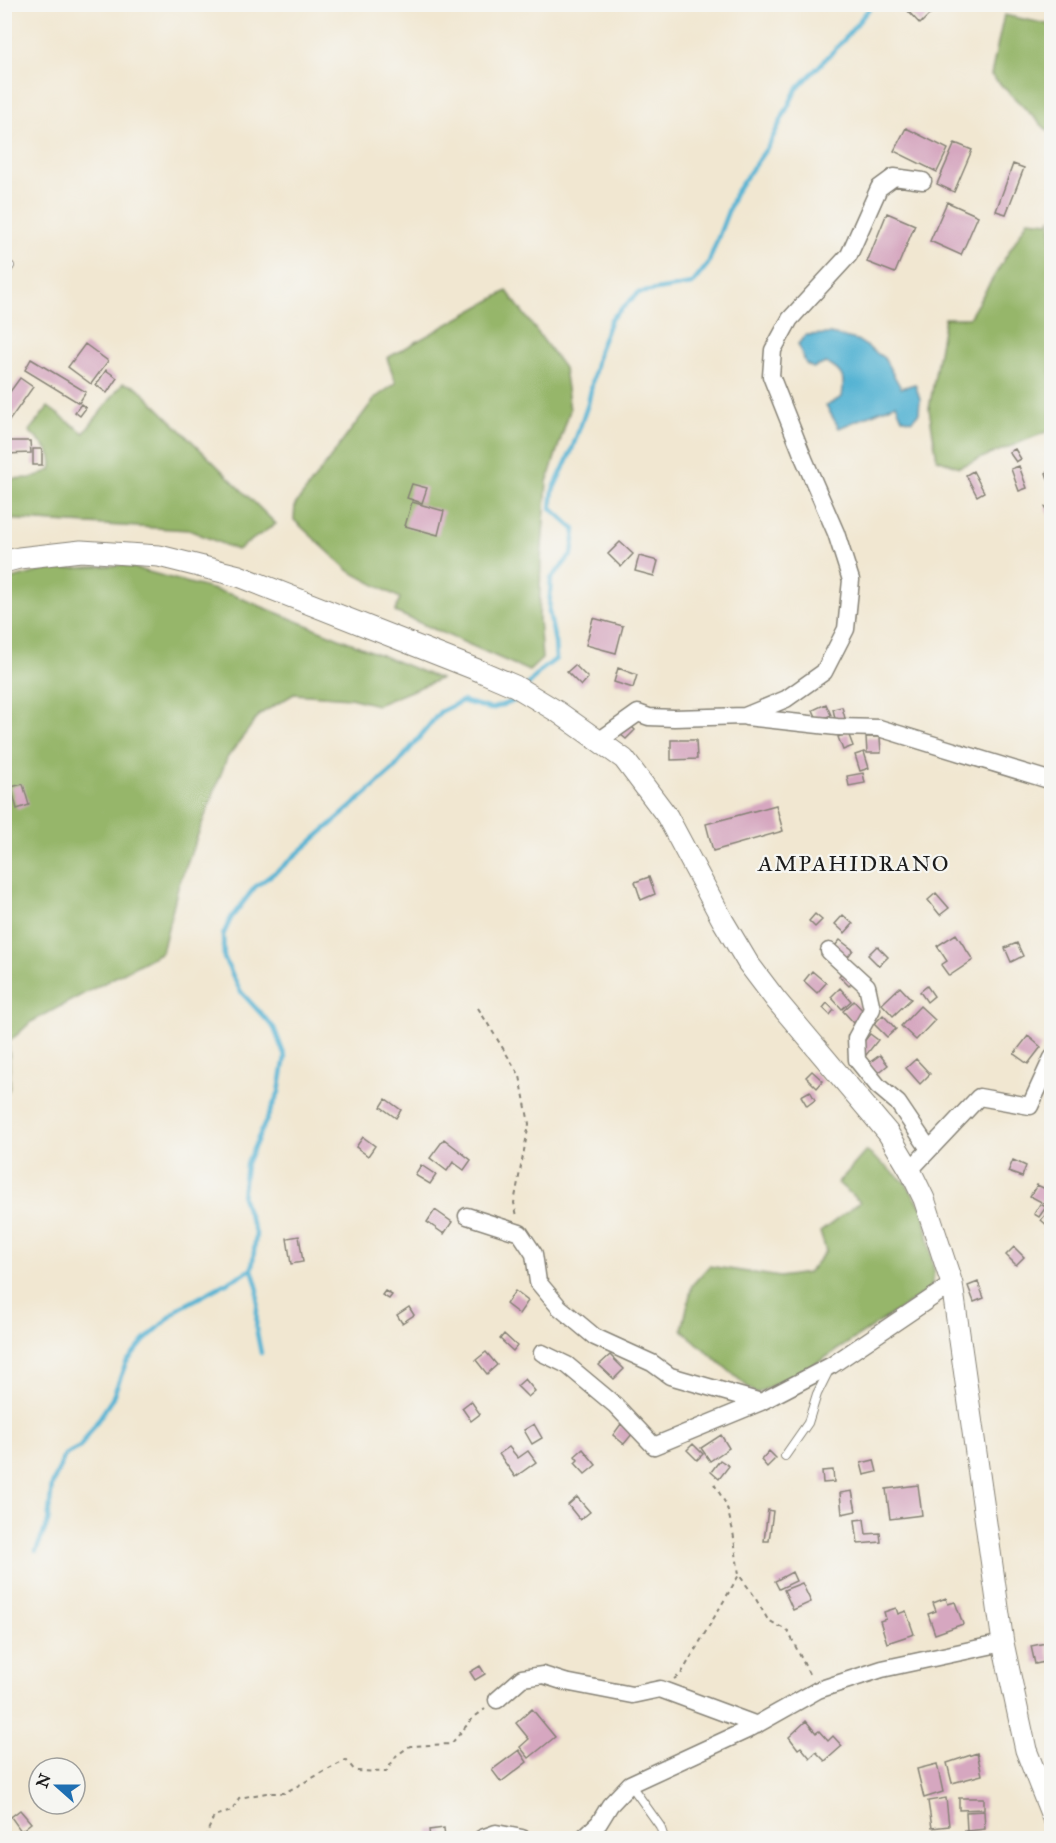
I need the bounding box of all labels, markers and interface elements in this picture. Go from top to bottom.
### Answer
district label: AMPAHIDRANO [757,850,950,877]
north arrow [27,1756,87,1816]
text: N [32,1771,55,1791]

